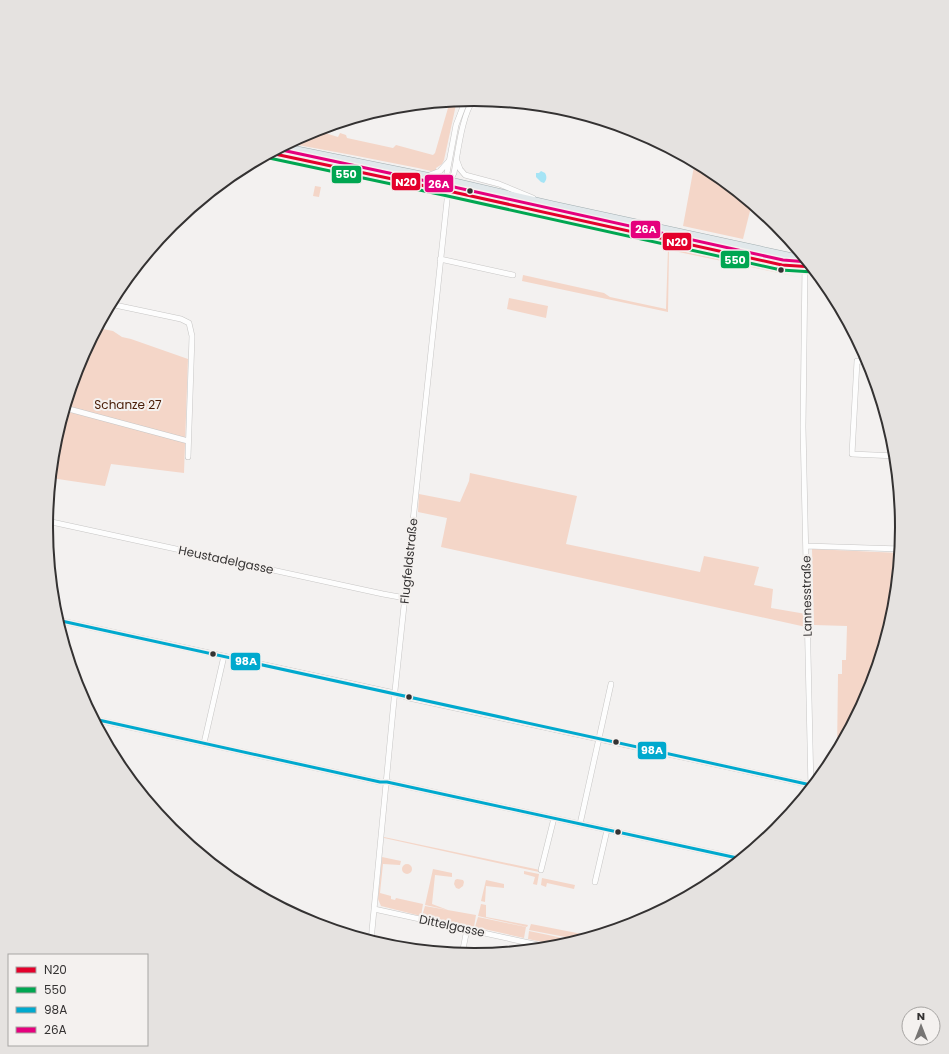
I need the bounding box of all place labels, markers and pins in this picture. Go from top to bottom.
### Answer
unlabelled marker [465,186,475,196]
unlabelled marker [776,265,786,275]
unlabelled marker [208,649,218,659]
unlabelled marker [404,692,414,702]
unlabelled marker [611,737,621,747]
unlabelled marker [613,827,623,837]

